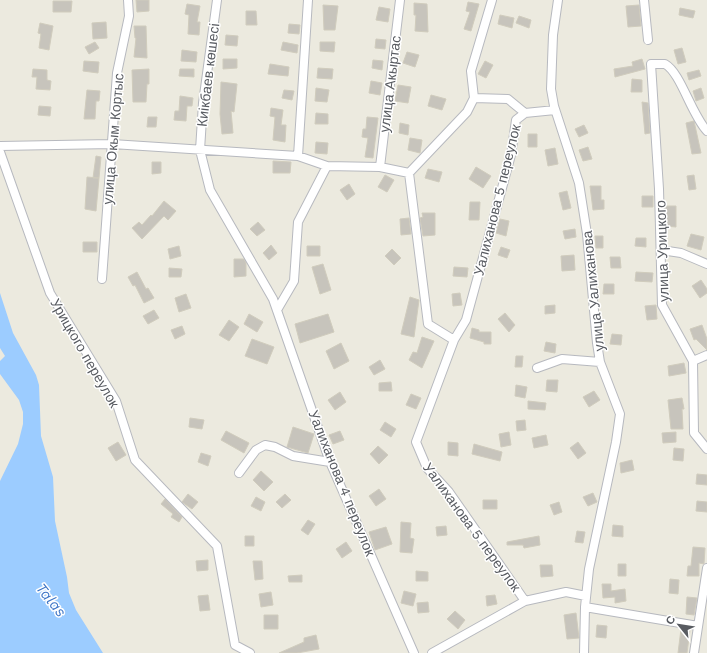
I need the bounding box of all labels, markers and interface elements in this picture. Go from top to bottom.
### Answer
street label: Киікбаев көшесі [194,22,222,128]
street label: улица Акыртас [376,35,404,133]
street label: улица Окым Кортыс [99,73,127,205]
street label: Уалиханова 5 переулок [470,122,524,277]
street label: улица Урицкого [652,200,672,302]
street label: улица Уалиханова [579,230,607,352]
street label: Урицкого переулок [47,296,123,411]
street label: Уалиханова 4 переулок [305,408,379,559]
street label: Уалиханова 5 переулок [420,459,525,595]
water label: Talas [32,580,70,621]
north arrow [659,605,699,645]
text: С [663,614,678,627]

